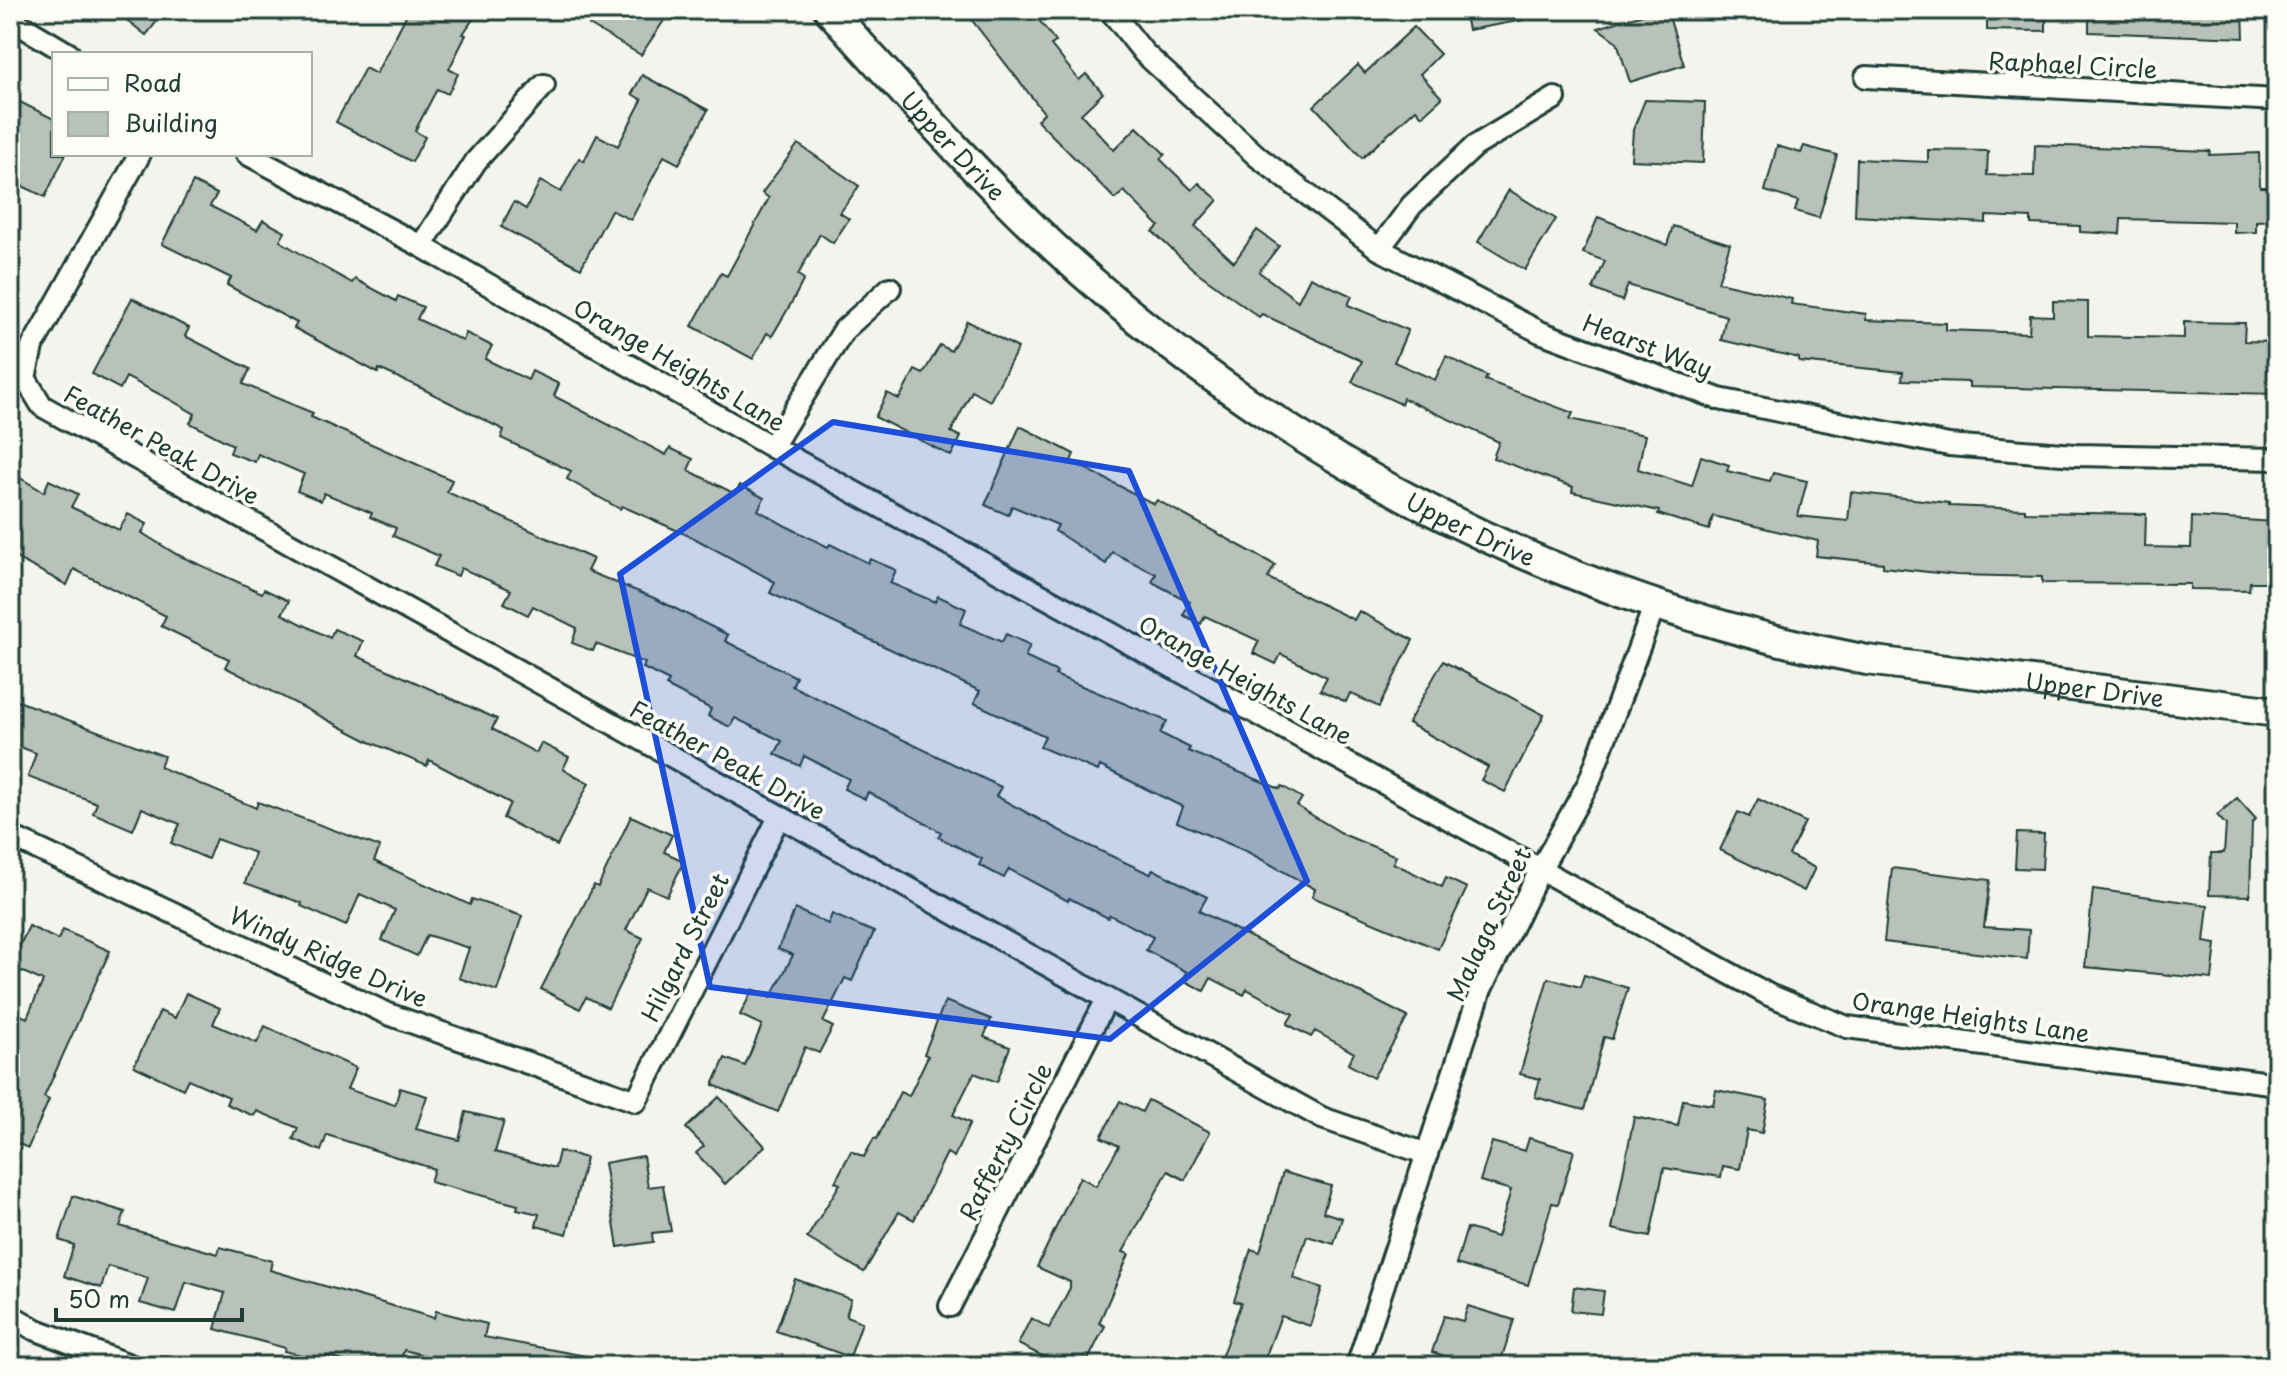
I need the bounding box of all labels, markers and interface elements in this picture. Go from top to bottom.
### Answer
street label: Raphael Circle [1988,42,2158,86]
legend [52,52,312,156]
text: Road [124,64,182,100]
street label: Upper Drive [893,82,1014,208]
text: Building [124,104,218,140]
street label: Orange Heights Lane [567,288,793,440]
street label: Hearst Way [1578,304,1718,386]
street label: Feather Peak Drive [58,375,266,513]
street label: Upper Drive [1400,482,1541,575]
street label: Orange Heights Lane [1132,605,1360,753]
street label: Upper Drive [2023,662,2166,715]
street label: Feather Peak Drive [624,690,832,828]
street label: Malaga Street [1437,841,1540,1007]
street label: Hilgard Street [631,866,737,1028]
street label: Windy Ridge Drive [224,896,434,1016]
street label: Orange Heights Lane [1850,981,2092,1051]
street label: Rafferty Circle [950,1056,1060,1226]
scale bar [56,1272,242,1322]
text: 50 m [68,1280,130,1316]

